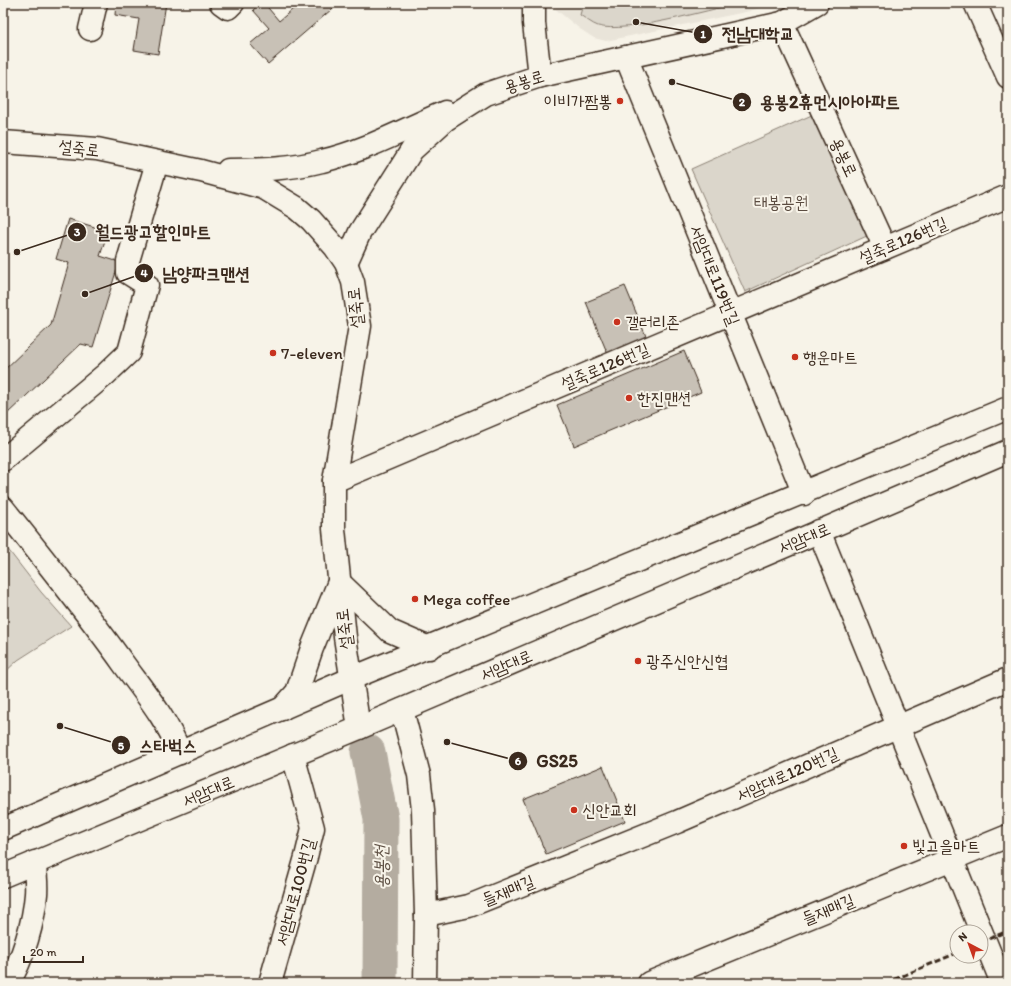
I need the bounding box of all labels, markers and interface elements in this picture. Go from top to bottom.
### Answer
callout: 전남대학교 [693,19,802,49]
text: 전남대학교 [722,23,794,45]
text: 1 [700,27,706,41]
street label: 용봉로 [501,65,547,97]
callout: 용봉2휴먼시아아파트 [732,87,908,117]
place label: 이비가짬뽕 [544,91,612,111]
text: 용봉2휴먼시아아파트 [760,91,900,113]
text: 2 [739,95,746,109]
marker: 이비가짬뽕 [615,96,625,106]
street label: 용봉로 [826,134,862,180]
street label: 설죽로 [58,136,100,160]
park label: 태봉공원 [754,192,808,212]
street label: 설죽로126번길 [856,212,951,268]
callout: 월드광고할인마트 [67,217,219,247]
text: 월드광고할인마트 [95,221,211,243]
street label: 서암대로119번길 [686,222,744,329]
text: 3 [74,225,81,239]
callout: 남양파크맨션 [134,258,257,288]
text: 남양파크맨션 [163,263,249,285]
text: 4 [140,266,148,280]
street label: 설죽로 [343,287,367,329]
place label: 갤러리존 [625,312,680,332]
marker: 갤러리존 [612,317,622,327]
street label: 설죽로126번길 [558,338,653,394]
place label: 7-eleven [281,343,343,363]
place label: 행운마트 [803,347,858,367]
marker: 7-eleven [268,348,278,358]
marker: 행운마트 [790,352,800,362]
place label: 한진맨션 [637,388,692,408]
marker: 한진맨션 [624,393,634,403]
street label: 서암대로 [775,518,833,558]
place label: Mega coffee [423,589,510,609]
marker: Mega coffee [410,594,420,604]
street label: 설죽로 [332,607,356,651]
street label: 서암대로 [477,645,535,685]
place label: 광주신안신협 [646,651,728,671]
marker: 광주신안신협 [633,656,643,666]
callout: 스타벅스 [111,730,205,760]
text: 스타벅스 [139,735,197,757]
text: 5 [118,739,125,753]
street label: 서암대로120번길 [733,742,841,805]
callout: GS25 [508,746,585,776]
text: GS25 [536,750,578,772]
text: 6 [515,754,522,768]
street label: 서암대로 [179,771,237,811]
place label: 신안교회 [582,800,637,820]
marker: 신안교회 [569,805,579,815]
street label: 서암대로100번길 [271,836,319,948]
place label: 빛고을마트 [912,836,980,856]
marker: 빛고을마트 [899,841,909,851]
water label: 용봉천 [370,844,392,889]
street label: 들재매길 [479,870,537,910]
street label: 들재매길 [799,889,857,929]
north arrow [949,924,989,964]
text: N [956,929,970,944]
scale bar [24,938,83,964]
text: 20 m [30,945,57,959]

